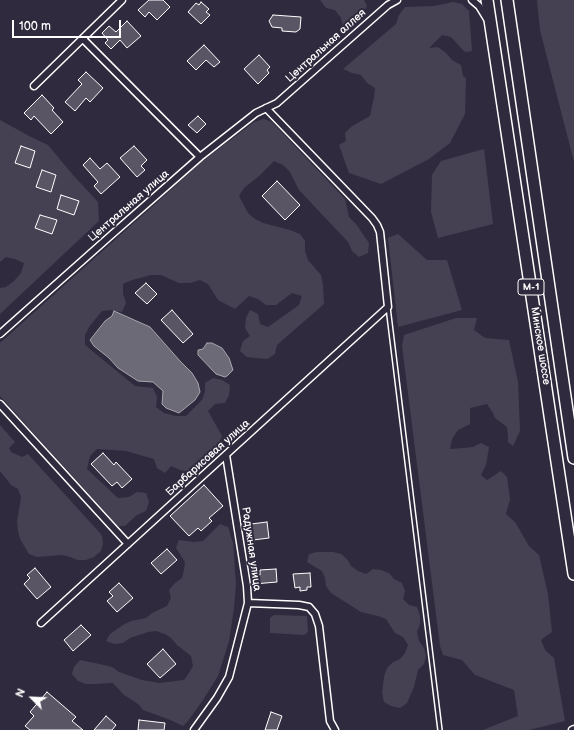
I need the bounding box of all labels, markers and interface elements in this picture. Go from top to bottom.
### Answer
street label: Центральная аллея [283,7,369,85]
scale bar [14,12,123,38]
text: 100 m [19,19,51,34]
street label: Центральная улица [86,167,172,245]
road number: М-1 [518,279,544,295]
street label: Минское шоссе [527,306,553,386]
street label: Барбарисовая улица [163,417,253,499]
street label: Радужная улица [239,506,263,592]
north arrow [12,678,52,718]
text: N [13,687,28,699]

